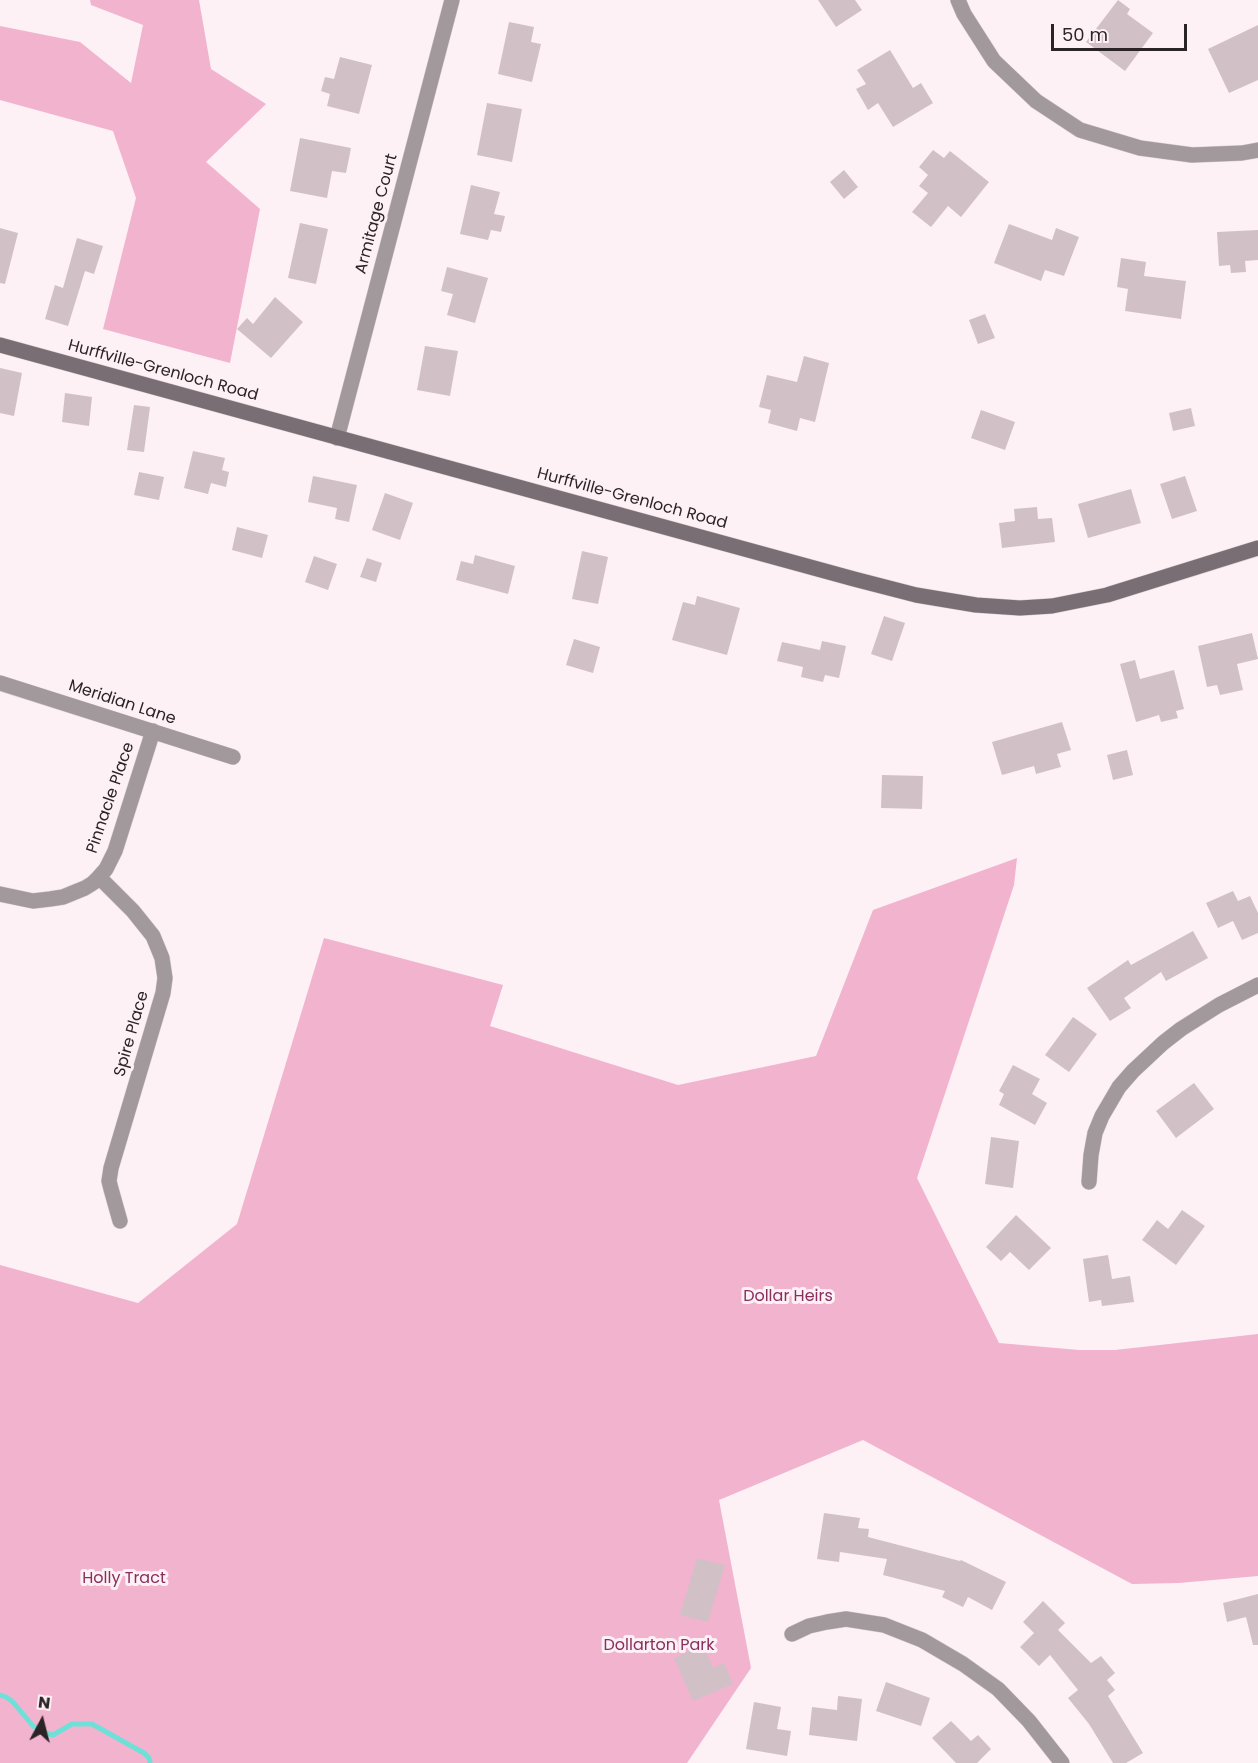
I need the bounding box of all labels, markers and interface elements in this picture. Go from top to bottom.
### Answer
scale bar [1054,12,1190,50]
text: 50 m [1062,22,1108,47]
street label: Armitage Court [352,152,402,276]
street label: Hurffville-Grenloch Road [66,336,260,406]
street label: Hurffville-Grenloch Road [535,464,729,534]
street label: Meridian Lane [66,677,178,729]
street label: Pinnacle Place [83,740,139,856]
street label: Spire Place [111,989,153,1079]
park label: Dollar Heirs [743,1287,833,1307]
park label: Holly Tract [82,1569,166,1589]
park label: Dollarton Park [603,1636,715,1656]
text: N [37,1690,52,1715]
north arrow [12,1691,72,1751]

